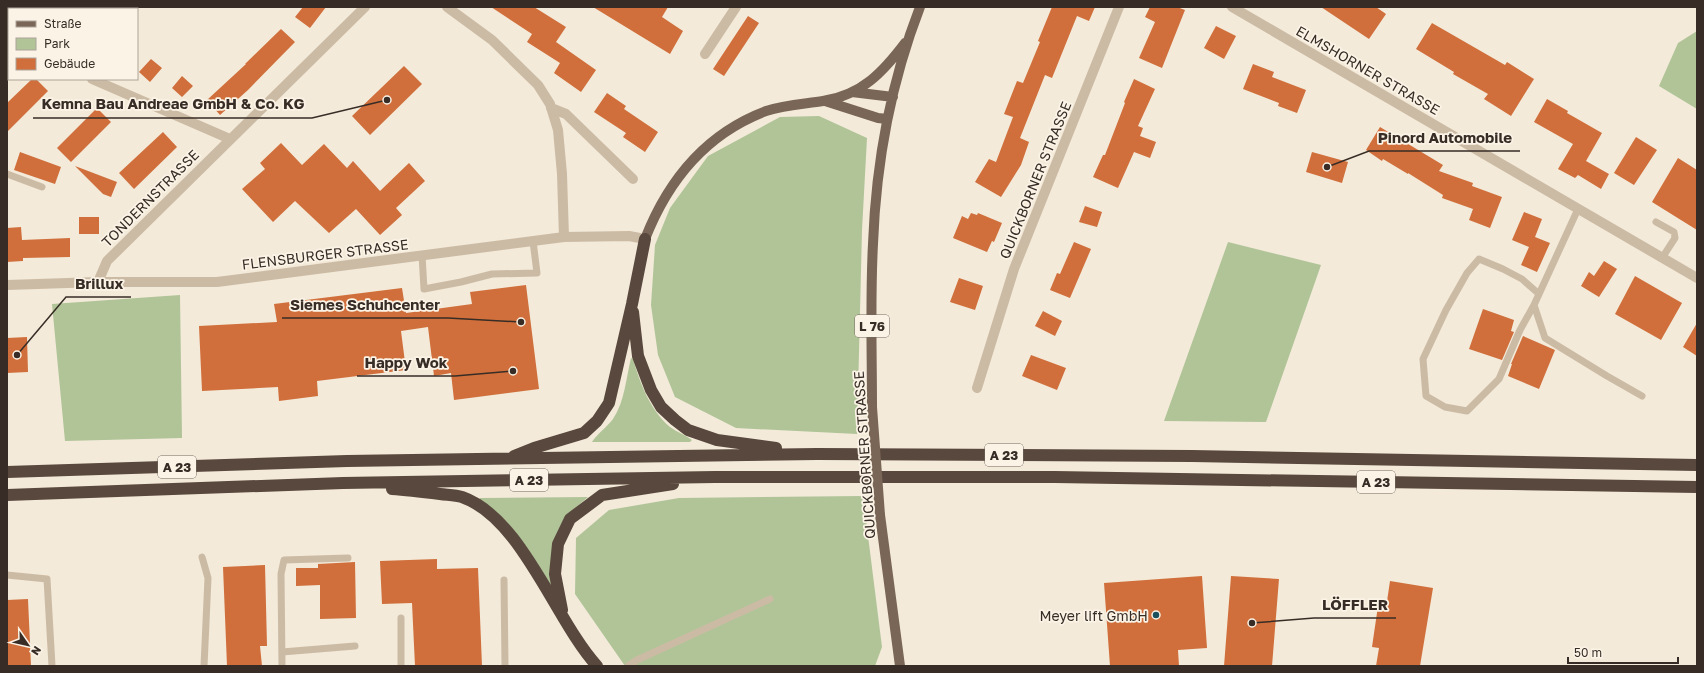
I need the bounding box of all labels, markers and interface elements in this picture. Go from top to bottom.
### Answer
legend [8,8,138,80]
text: Straße [44,16,82,31]
street label: ELMSHORNER STRASSE [1293,22,1443,118]
text: Park [44,36,70,51]
text: Gebäude [44,56,95,71]
callout: Kemna Bau Andreae GmbH & Co. KG [33,91,312,118]
text: Kemna Bau Andreae GmbH & Co. KG [41,94,305,112]
street label: QUICKBORNER STRASSE [996,99,1074,261]
callout: Pinord Automobile [1369,124,1520,151]
text: Pinord Automobile [1378,128,1512,146]
street label: TONDERNSTRASSE [98,146,202,250]
street label: FLENSBURGER STRASSE [241,235,409,273]
callout: Brillux [66,270,131,297]
text: Brillux [75,274,123,292]
callout: Siemes Schuhcenter [282,291,448,318]
text: Siemes Schuhcenter [290,295,440,313]
road number: L 76 [855,315,889,337]
callout: Happy Wok [357,349,455,376]
text: Happy Wok [365,353,448,371]
street label: QUICKBORNER STRASSE [850,370,878,540]
road number: A 23 [985,444,1023,466]
road number: A 23 [158,456,196,478]
road number: A 23 [510,469,548,491]
road number: A 23 [1357,471,1395,493]
callout: LÖFFLER [1314,591,1396,618]
text: LÖFFLER [1322,595,1388,613]
place label: Meyer lift GmbH [1039,607,1148,624]
marker: Meyer lift GmbH [1151,610,1161,620]
north arrow [8,625,48,665]
scale bar [1568,639,1678,665]
text: N [29,644,44,658]
text: 50 m [1574,645,1602,660]

